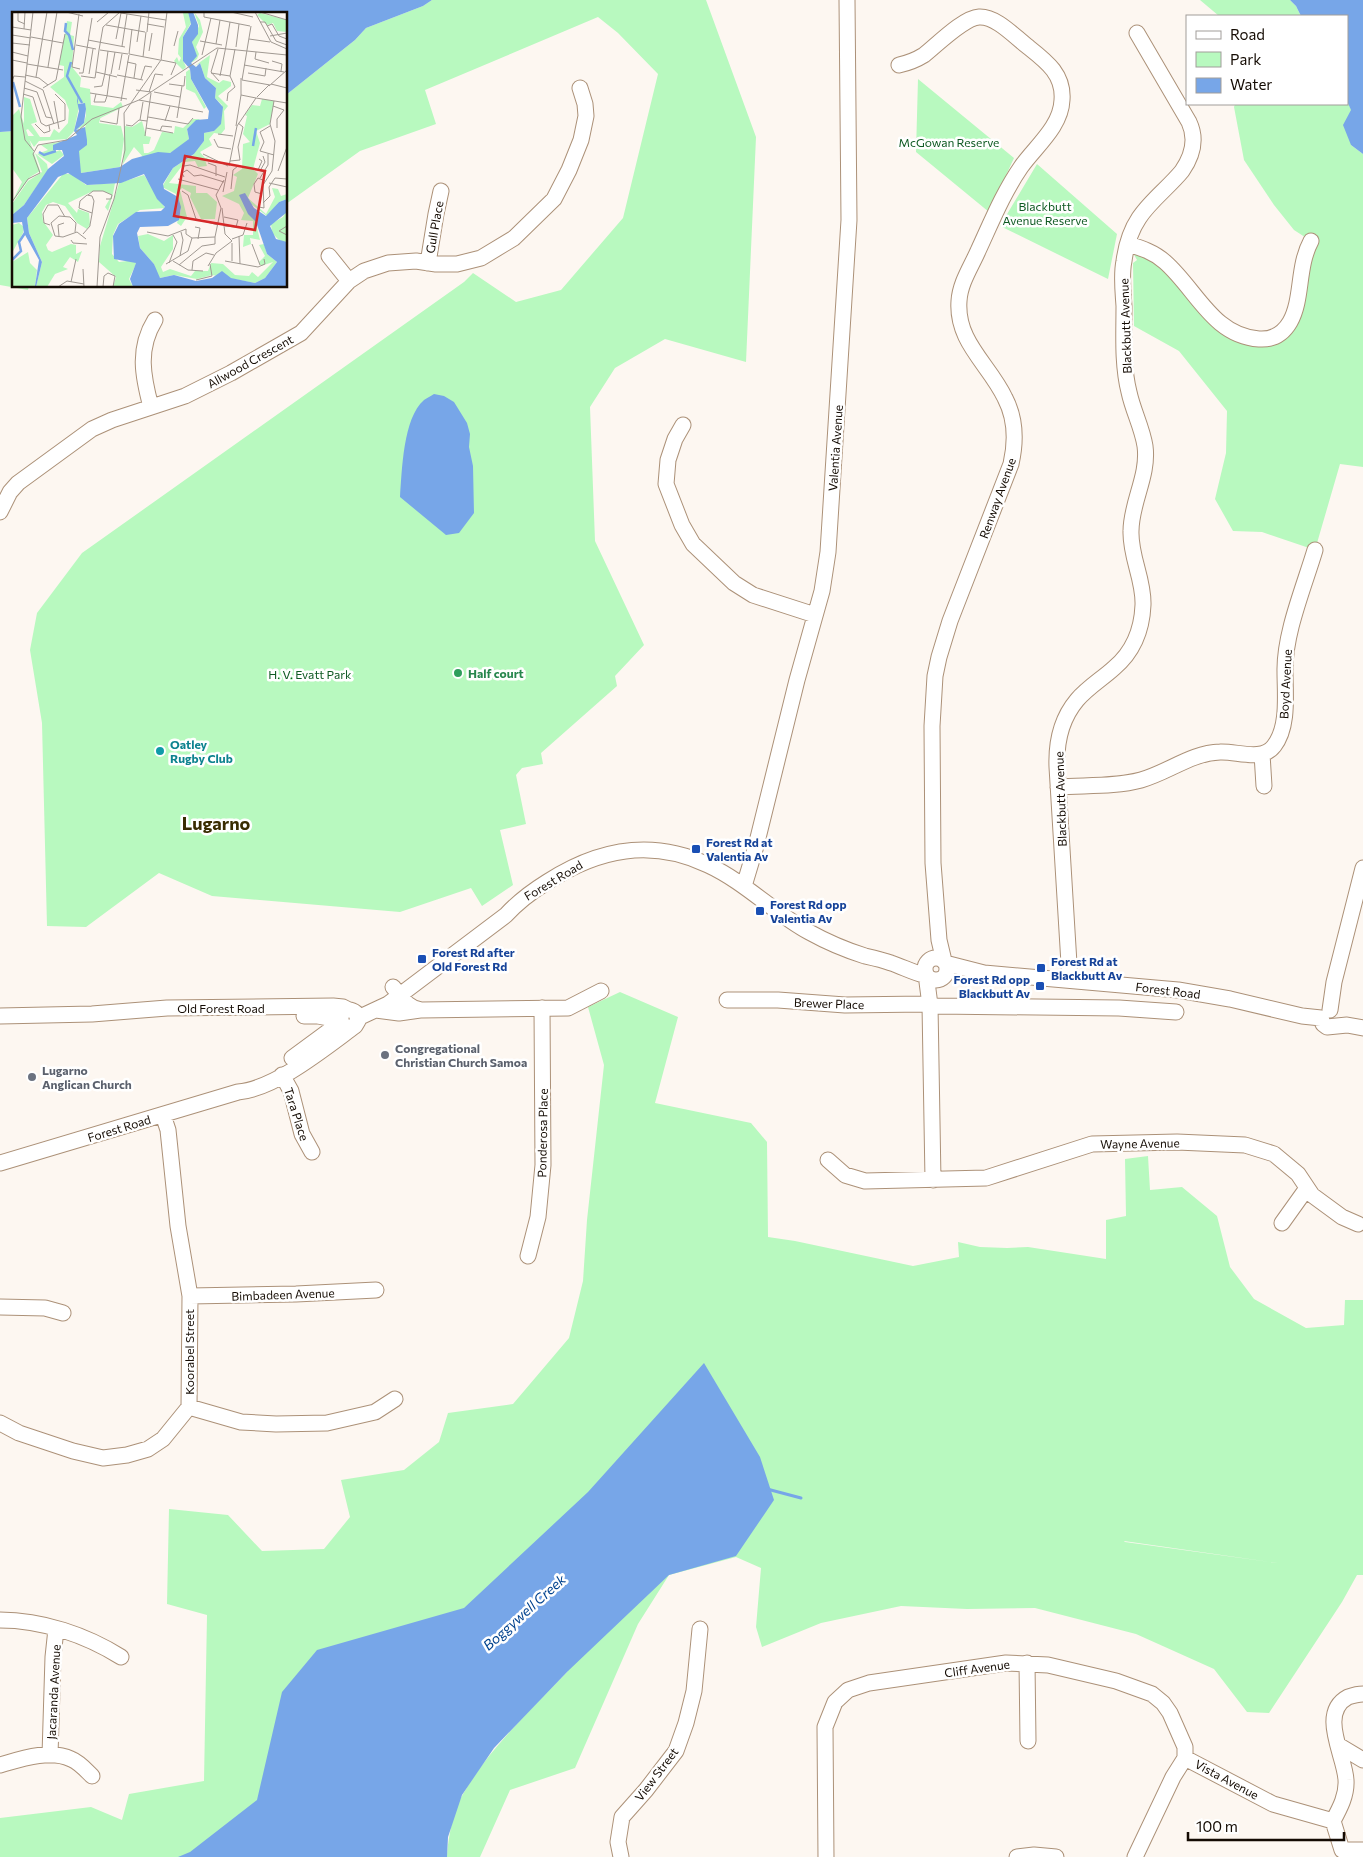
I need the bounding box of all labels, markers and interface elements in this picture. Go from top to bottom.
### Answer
inset map [12,12,288,288]
legend [1186,15,1348,105]
text: Road [1230,25,1265,43]
text: Park [1230,50,1261,68]
text: Water [1230,75,1272,93]
park label: McGowan Reserve [899,135,999,149]
park label: Blackbutt Avenue Reserve [1002,199,1088,227]
street label: Gull Place [423,200,445,254]
street label: Blackbutt Avenue [1116,278,1134,374]
street label: Allwood Crescent [205,332,295,390]
street label: Valentia Avenue [825,404,845,492]
street label: Renway Avenue [976,456,1018,540]
street label: Boyd Avenue [1276,649,1294,719]
place label: Half court [468,666,524,680]
park label: H. V. Evatt Park [268,667,352,681]
marker: Half court [452,667,464,679]
place label: Oatley Rugby Club [170,737,233,765]
marker: Oatley Rugby Club [154,745,166,757]
street label: Blackbutt Avenue [1051,751,1069,847]
district label: Lugarno [182,812,251,834]
place label: Forest Rd at Valentia Av [706,835,773,863]
marker: Forest Rd at Valentia Av [690,843,702,855]
street label: Forest Road [521,857,585,903]
place label: Forest Rd opp Valentia Av [770,897,847,925]
marker: Forest Rd opp Valentia Av [754,905,766,917]
place label: Forest Rd after Old Forest Rd [432,945,515,973]
marker: Forest Rd after Old Forest Rd [416,953,428,965]
place label: Forest Rd at Blackbutt Av [1051,954,1123,982]
marker: Forest Rd at Blackbutt Av [1035,962,1047,974]
place label: Forest Rd opp Blackbutt Av [954,972,1030,1000]
street label: Forest Road [1135,979,1201,1001]
marker: Forest Rd opp Blackbutt Av [1034,980,1046,992]
street label: Brewer Place [794,995,864,1011]
street label: Old Forest Road [177,1001,265,1015]
place label: Congregational Christian Church Samoa [395,1041,527,1069]
marker: Congregational Christian Church Samoa [379,1049,391,1061]
place label: Lugarno Anglican Church [42,1063,132,1091]
marker: Lugarno Anglican Church [26,1071,38,1083]
street label: Tara Place [282,1086,312,1142]
street label: Ponderosa Place [534,1088,550,1178]
street label: Forest Road [86,1112,152,1144]
street label: Wayne Avenue [1100,1135,1180,1151]
street label: Bimbadeen Avenue [231,1285,335,1303]
street label: Koorabel Street [182,1309,196,1395]
water label: Boggywell Creek [479,1570,569,1654]
street label: Jacaranda Avenue [44,1644,63,1740]
street label: Cliff Avenue [943,1656,1011,1680]
street label: View Street [631,1744,681,1804]
street label: Vista Avenue [1193,1756,1261,1802]
scale bar [1188,1810,1344,1842]
text: 100 m [1196,1817,1238,1835]

